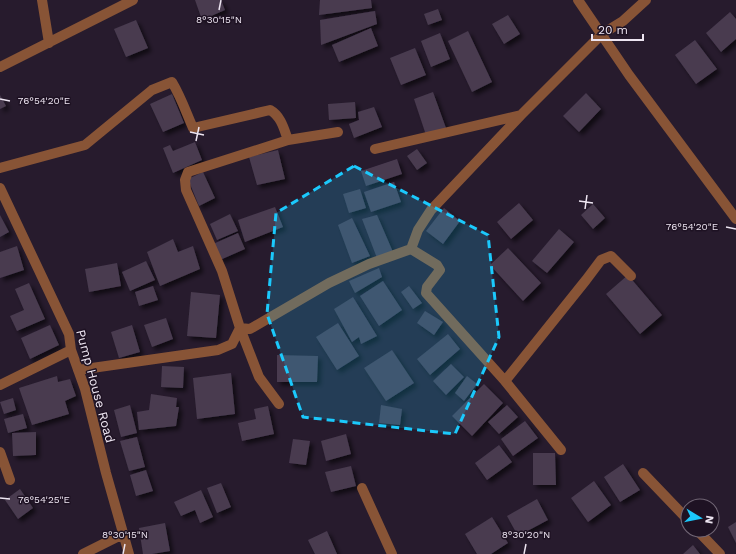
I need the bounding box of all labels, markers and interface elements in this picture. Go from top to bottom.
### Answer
text: 8°30'15"N [196,14,242,25]
scale bar [592,16,643,42]
text: 20 m [598,23,628,37]
text: 76°54'20"E [18,95,70,106]
text: 76°54'20"E [666,221,718,232]
street label: Pump House Road [73,328,118,444]
text: 76°54'25"E [18,494,70,505]
north arrow [680,498,720,538]
text: N [702,515,716,525]
text: 8°30'15"N [102,529,148,540]
text: 8°30'20"N [502,529,550,540]

